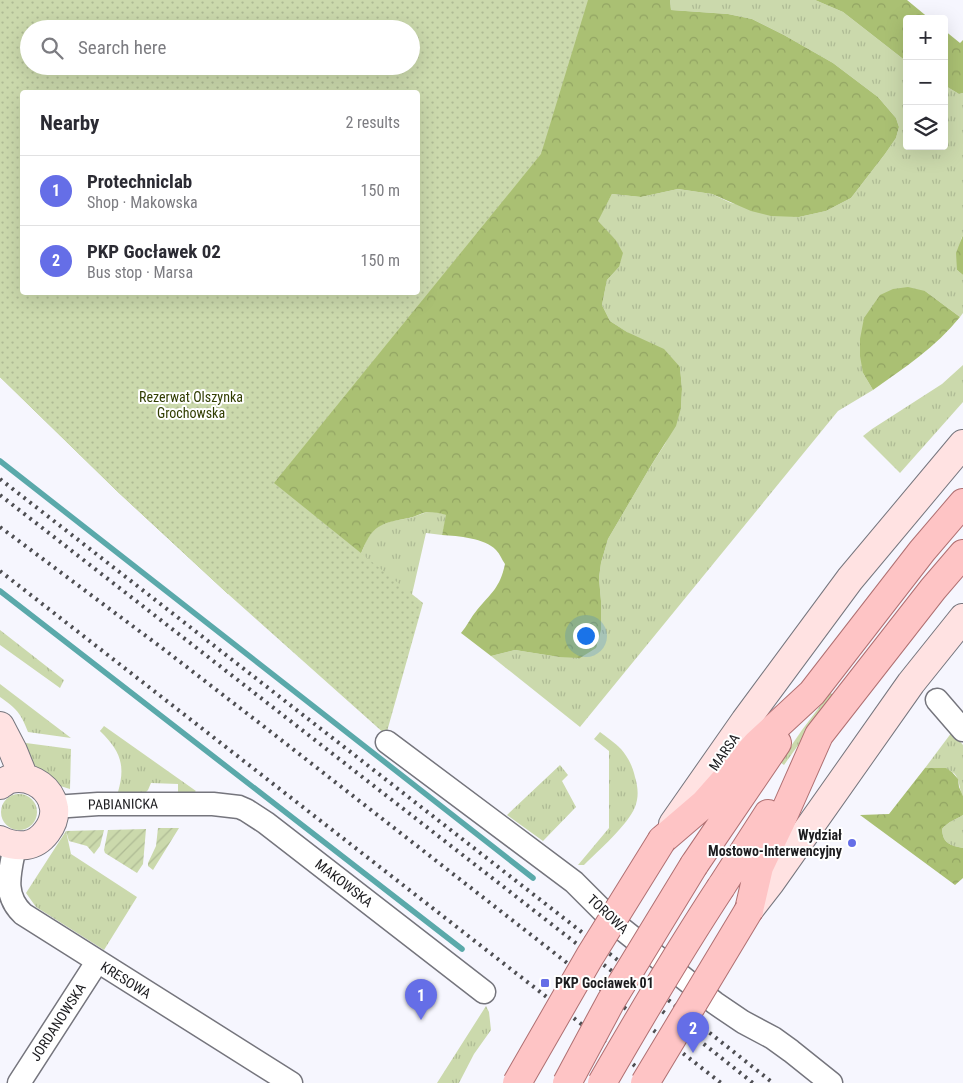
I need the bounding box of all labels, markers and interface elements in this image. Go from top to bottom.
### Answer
map controls [903,15,948,150]
button: + [903,15,948,60]
search box [20,20,420,75]
icon: search [38,34,66,62]
text: Search here [78,36,166,59]
button: − [903,60,948,105]
button: layers [903,105,948,150]
text: Nearby [40,111,99,135]
text: 2 results [345,113,400,132]
text: Protechniclab [87,170,192,193]
text: 1 [52,181,60,200]
text: 150 m [361,181,400,200]
text: Shop · Makowska [87,193,198,212]
text: PKP Gocławek 02 [87,240,221,263]
text: 2 [52,251,60,270]
text: 150 m [361,251,400,270]
text: Bus stop · Marsa [87,263,193,282]
park label: Rezerwat Olszynka Grochowska [139,389,243,421]
your location [573,623,599,649]
street label: MARSA [706,730,742,774]
street label: PABIANICKA [88,795,158,813]
place label: Wydział Mostowo-Interwencyjny [708,827,843,859]
marker: Wydział Mostowo-Interwencyjny [846,837,858,849]
street label: MAKOWSKA [312,856,376,910]
street label: TOROWA [584,891,632,937]
street label: KRESOWA [98,958,154,1002]
place label: PKP Gocławek 01 [555,975,654,991]
marker: PKP Gocławek 01 [539,977,551,989]
pin: 1 [405,979,437,1020]
street label: JORDANOWSKA [27,980,89,1064]
pin: 2 [677,1012,709,1053]

